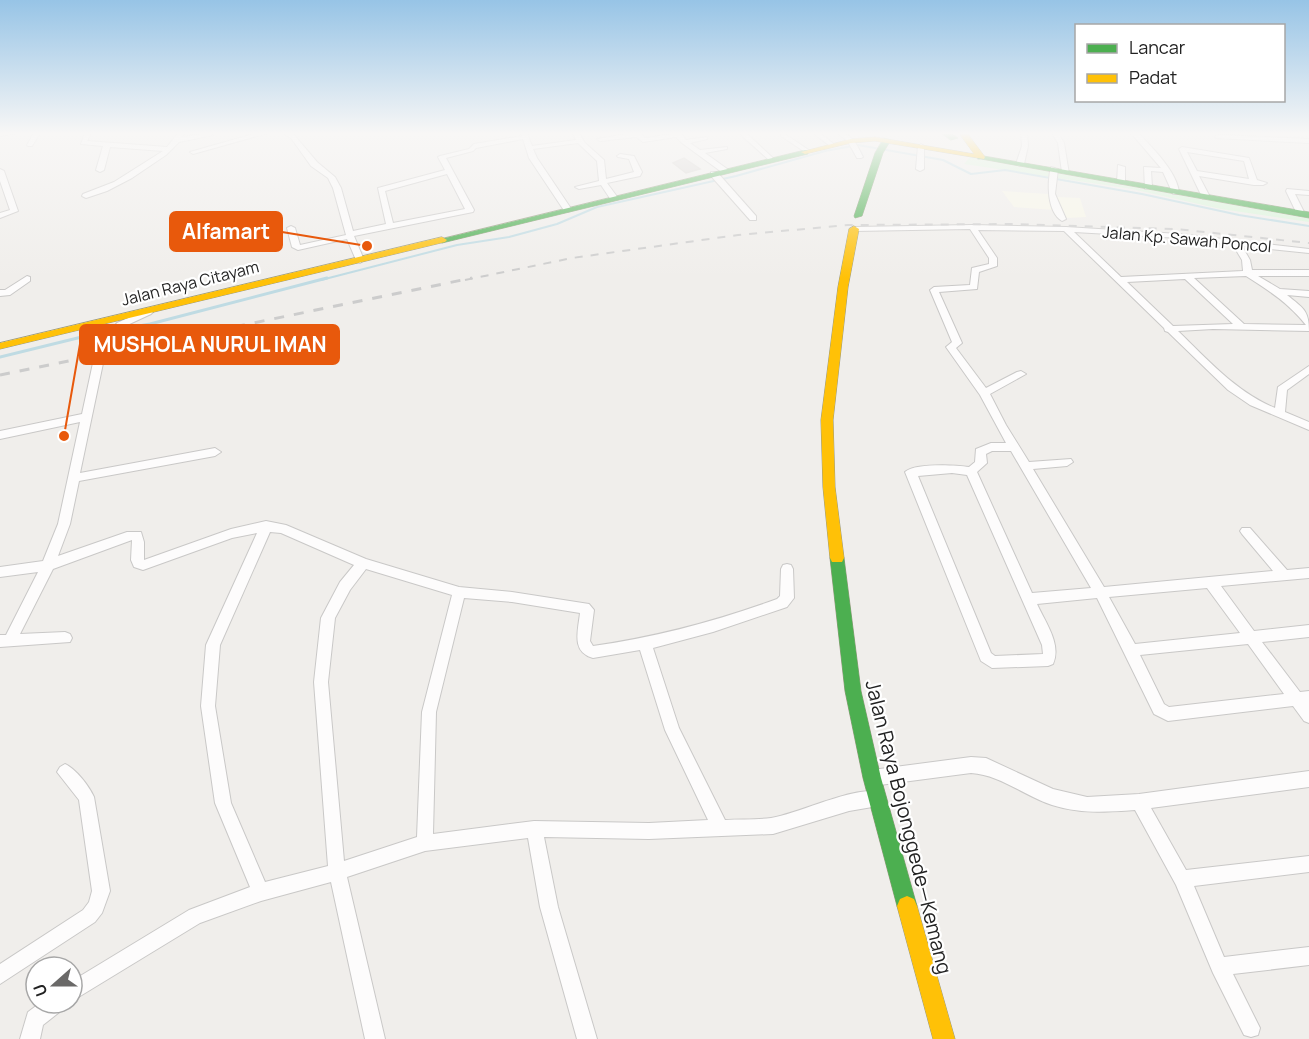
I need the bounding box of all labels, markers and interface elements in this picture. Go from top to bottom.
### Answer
legend [1075,24,1285,102]
text: Lancar [1129,35,1186,59]
text: Padat [1129,65,1177,89]
callout: Alfamart [170,212,282,251]
text: Alfamart [182,217,270,245]
street label: Jalan Kp. Sawah Poncol [1102,221,1272,257]
street label: Jalan Raya Citayam [119,255,261,311]
callout: MUSHOLA NURUL IMAN [80,325,339,364]
text: MUSHOLA NURUL IMAN [93,330,327,358]
street label: Jalan Raya Bojonggede—Kemang [859,677,959,977]
north arrow [24,955,84,1015]
text: U [28,981,52,1000]

